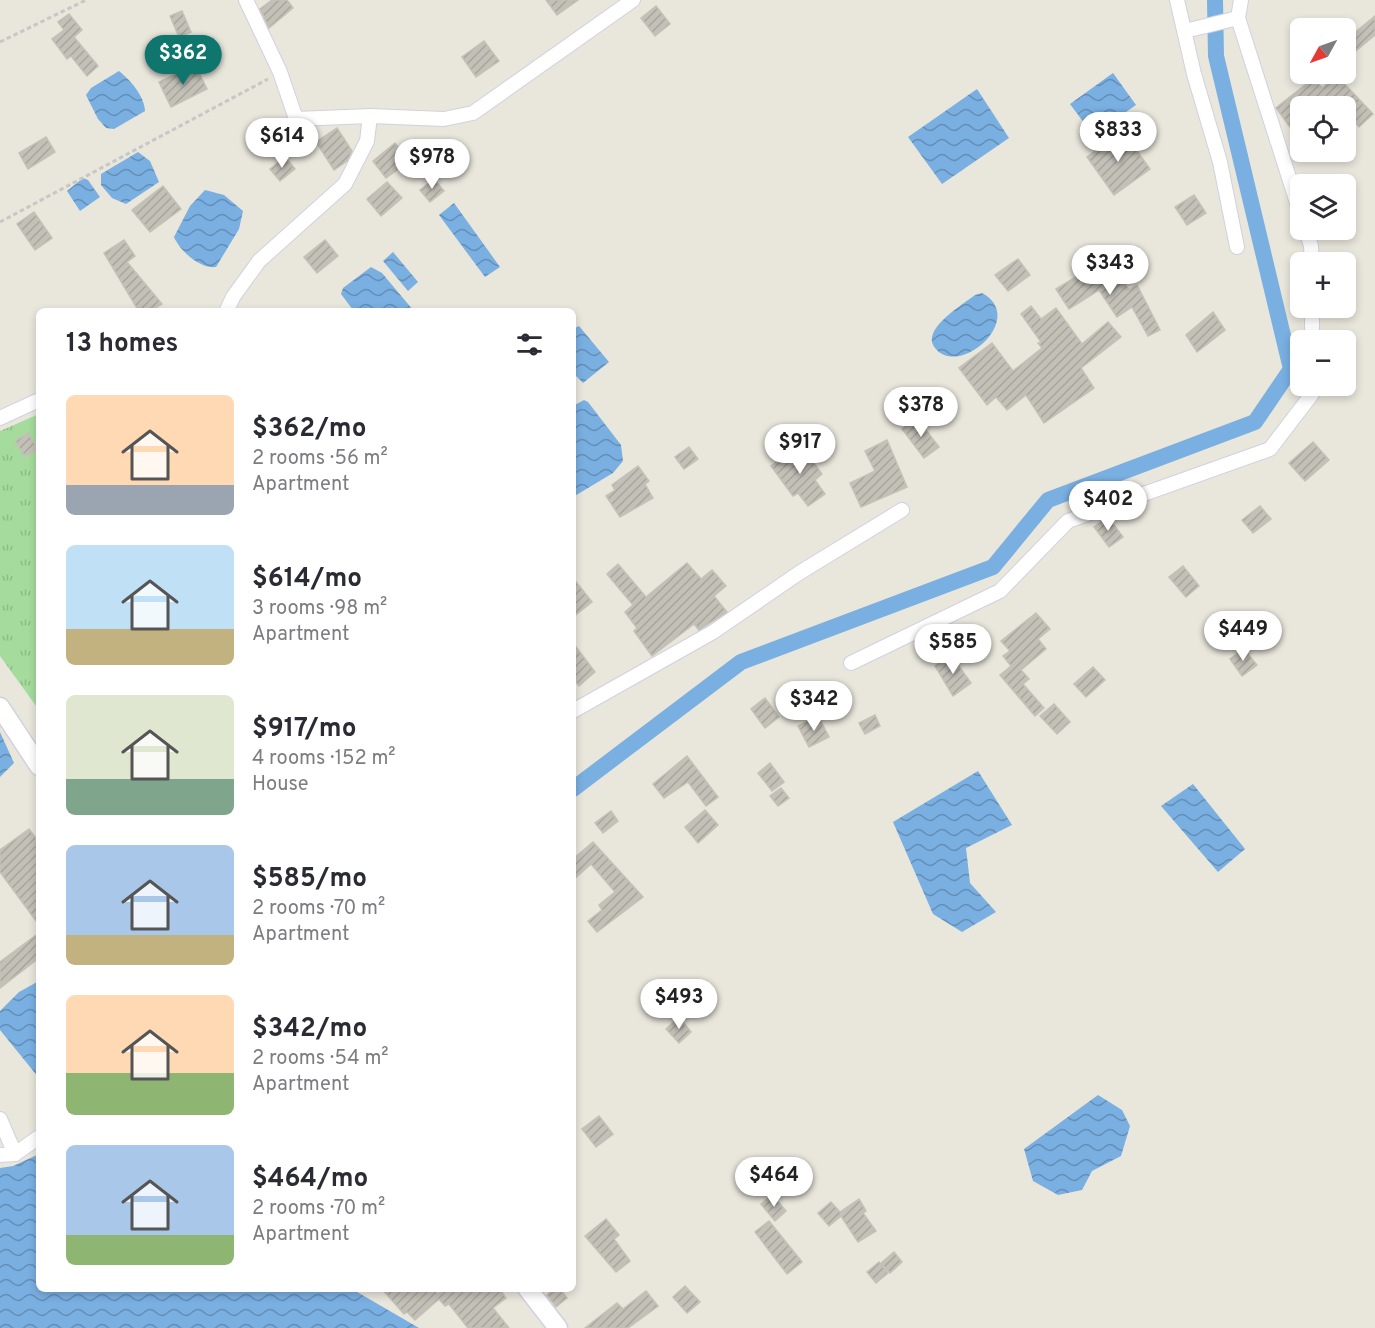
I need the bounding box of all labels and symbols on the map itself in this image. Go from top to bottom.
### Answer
north arrow [1290,18,1356,84]
pin: $362 [147,35,219,86]
pin: $833 [1082,112,1154,163]
pin: $614 [246,118,318,169]
pin: $978 [396,139,468,190]
pin: $343 [1074,245,1146,296]
pin: $378 [885,387,957,438]
pin: $917 [764,424,836,475]
pin: $402 [1072,481,1144,532]
pin: $449 [1207,611,1279,662]
pin: $585 [917,624,989,675]
pin: $342 [778,681,850,732]
pin: $493 [643,979,715,1030]
pin: $464 [738,1157,810,1208]

